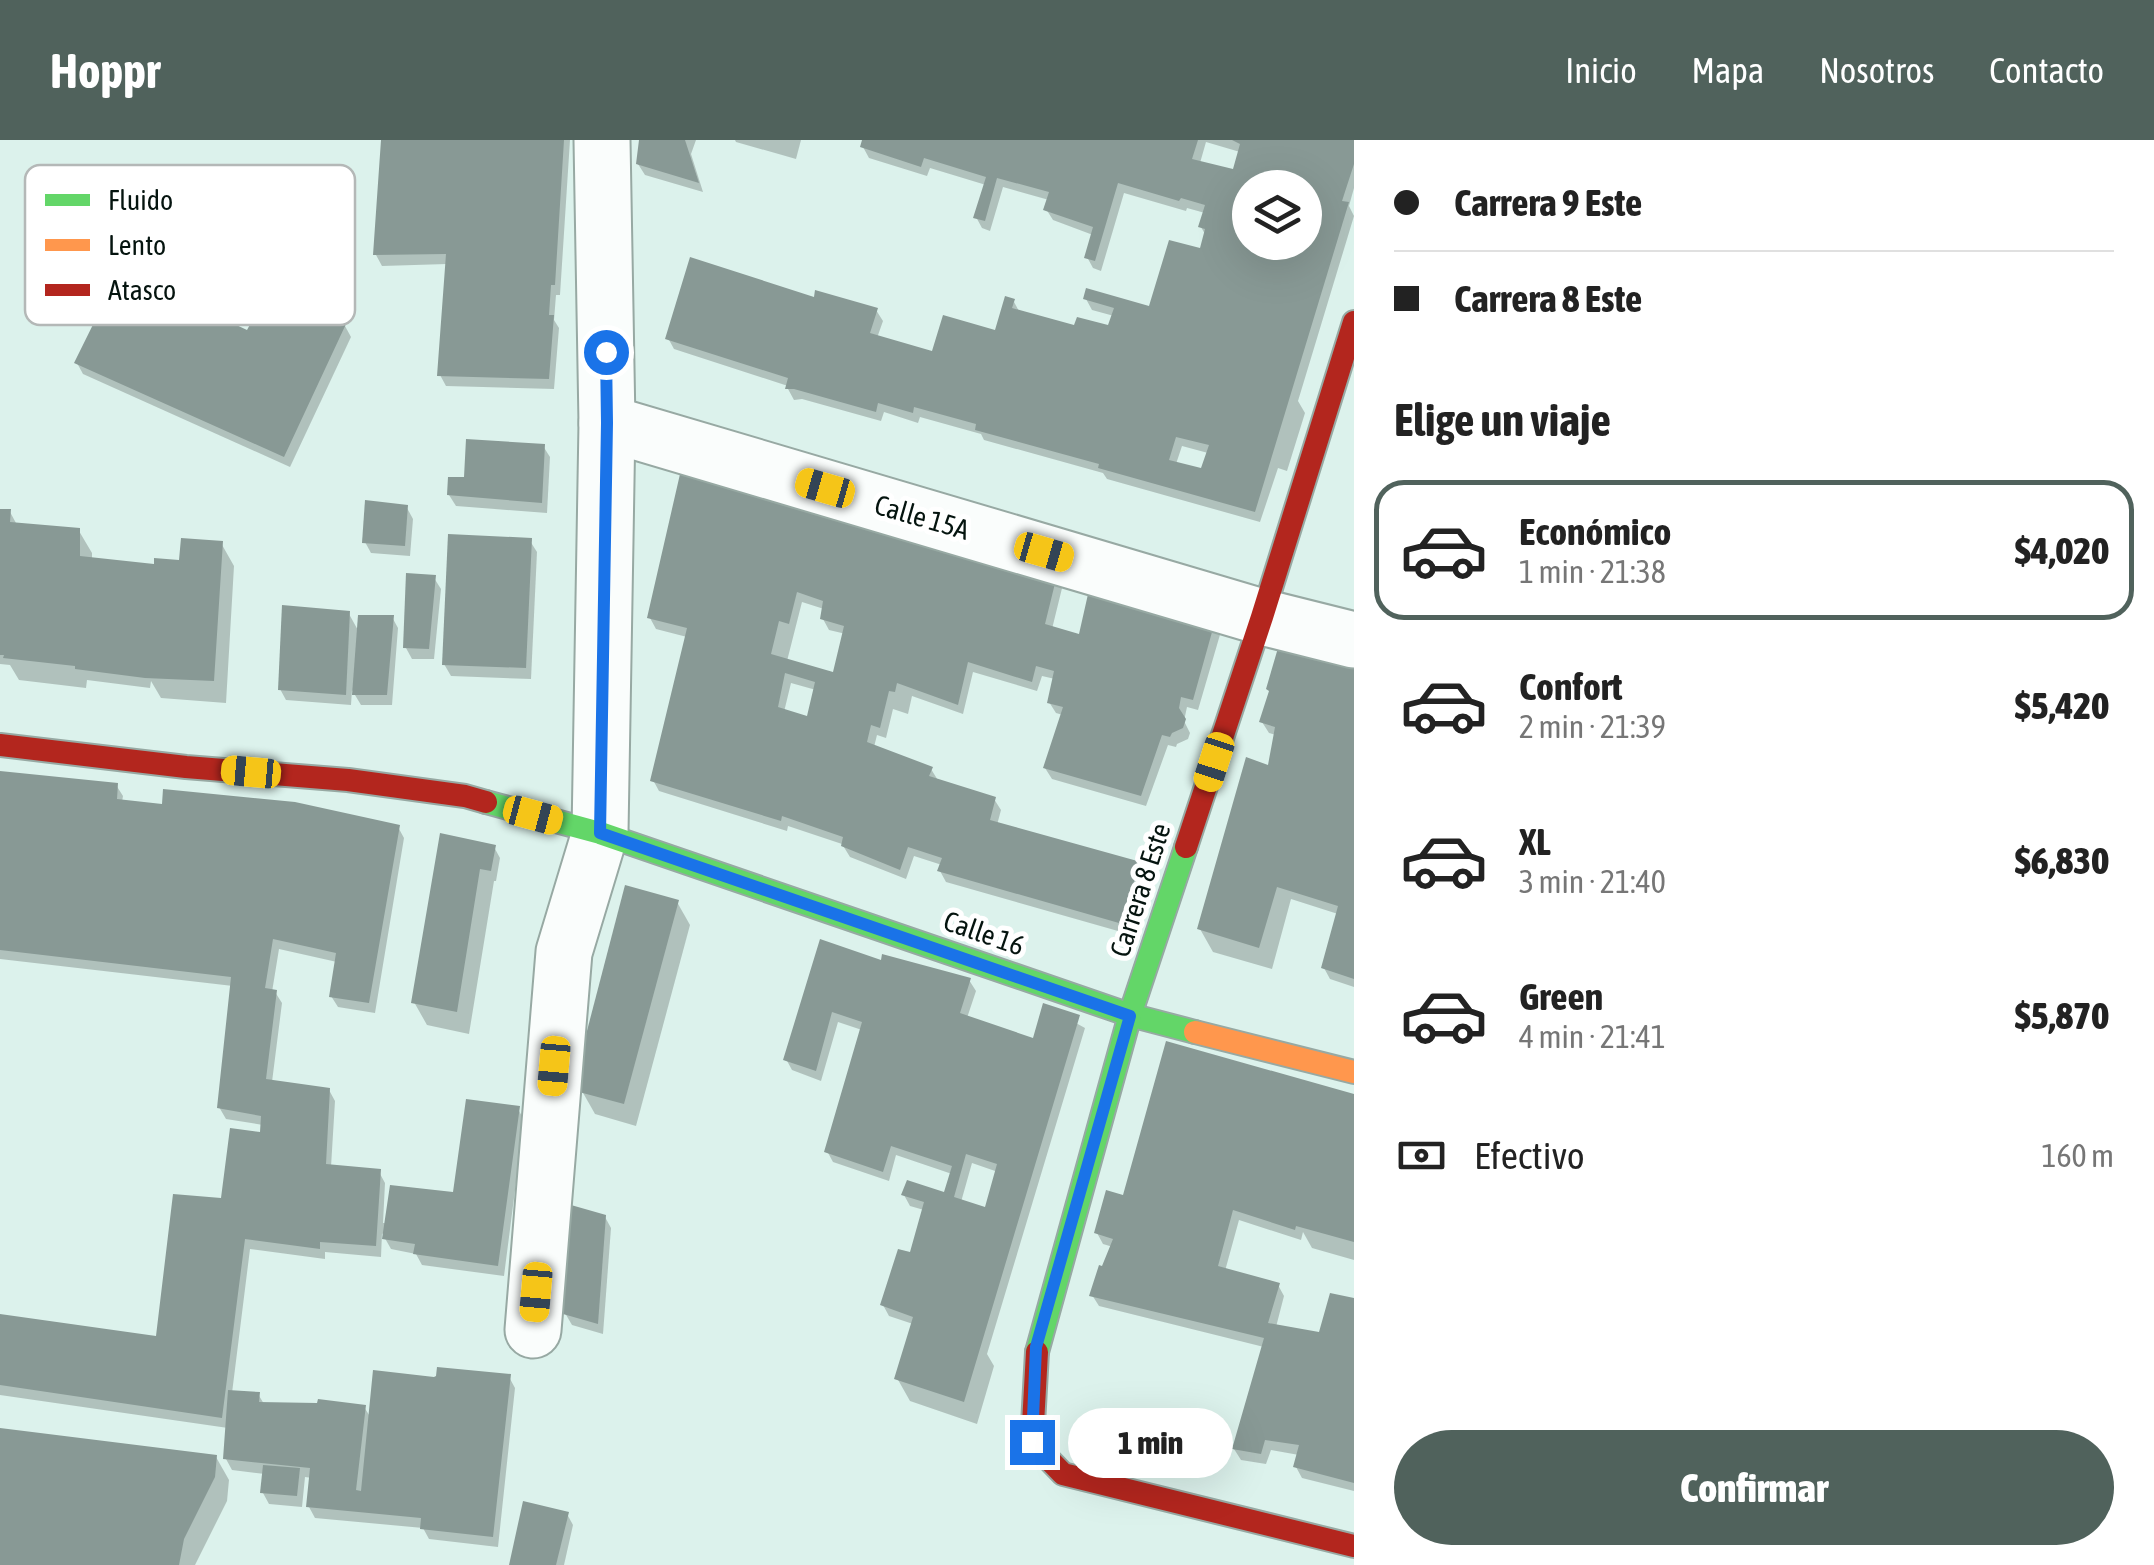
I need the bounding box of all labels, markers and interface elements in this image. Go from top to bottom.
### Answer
text: Hoppr [50,43,160,98]
text: Inicio [1565,50,1637,90]
text: Mapa [1692,50,1764,90]
text: Nosotros [1819,50,1934,90]
text: Contacto [1989,50,2104,90]
legend [25,165,355,325]
map controls [1232,170,1322,260]
button: layers [1232,170,1322,260]
text: Carrera 9 Este [1454,181,1642,224]
text: Fluido [108,184,173,216]
text: Lento [108,229,166,261]
text: Atasco [108,274,176,306]
text: Carrera 8 Este [1454,277,1642,320]
route start [584,330,629,375]
text: Elige un viaje [1394,394,1611,446]
car [792,465,858,511]
street label: Calle 15A [871,488,973,546]
icon: car [1399,505,1489,595]
text: Económico [1519,510,1671,553]
car [1011,529,1077,575]
text: $4,020 [2015,529,2109,572]
text: 1 min · 21:38 [1519,553,1666,590]
icon: car [1399,660,1489,750]
text: Confort [1519,665,1623,708]
text: $5,420 [2015,684,2109,727]
text: 2 min · 21:39 [1519,708,1666,745]
car [1190,729,1238,795]
car [220,754,282,790]
car [500,793,566,837]
icon: car [1399,815,1489,905]
street label: Carrera 8 Este [1103,819,1177,961]
text: XL [1519,820,1551,863]
text: $6,830 [2015,839,2109,882]
text: 3 min · 21:40 [1519,863,1666,900]
street label: Calle 16 [940,904,1028,962]
icon: car [1399,970,1489,1060]
text: Green [1519,975,1603,1018]
text: $5,870 [2015,994,2109,1037]
text: 4 min · 21:41 [1519,1018,1666,1055]
car [536,1035,572,1097]
icon: cash [1394,1128,1449,1183]
text: Efectivo [1474,1134,1585,1177]
text: 160 m [2041,1137,2114,1174]
car [518,1261,554,1323]
callout: 1 min [1067,1407,1232,1477]
route end [1010,1420,1055,1465]
text: 1 min [1118,1424,1183,1461]
button: Confirmar [1394,1430,2114,1545]

